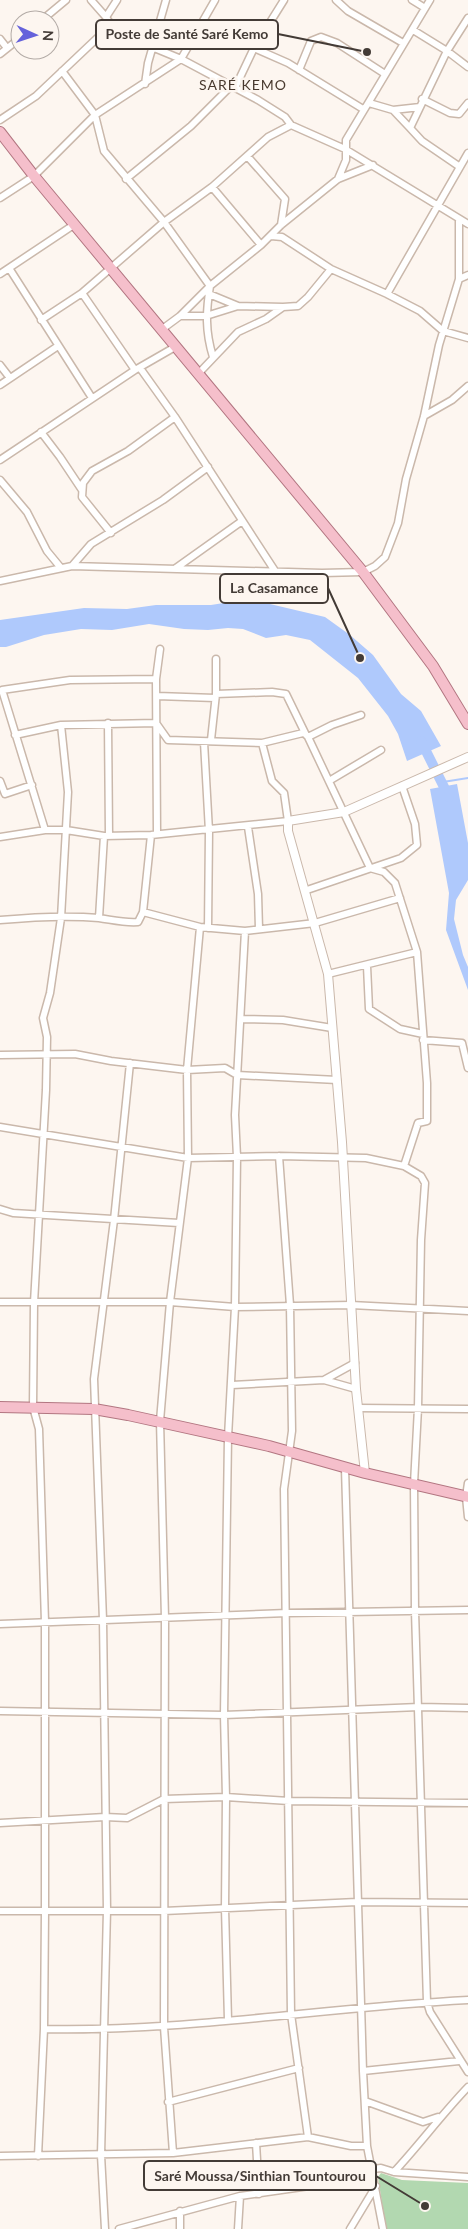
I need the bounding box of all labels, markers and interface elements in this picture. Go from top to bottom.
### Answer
north arrow [10,10,60,60]
callout: Poste de Santé Saré Kemo [96,20,278,49]
text: Poste de Santé Saré Kemo [106,25,268,42]
text: N [40,30,57,42]
district label: SARÉ KEMO [199,76,287,93]
callout: La Casamance [220,574,328,603]
text: La Casamance [230,579,319,596]
callout: Saré Moussa/Sinthian Tountourou [144,2161,376,2190]
text: Saré Moussa/Sinthian Tountourou [154,2167,366,2184]

